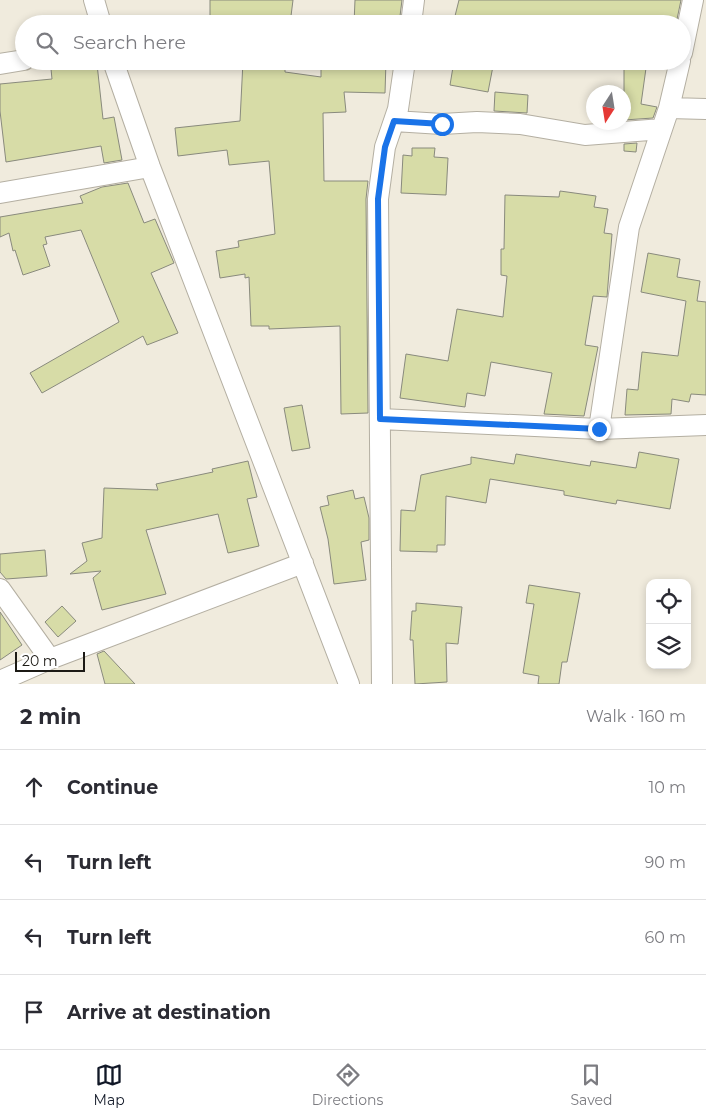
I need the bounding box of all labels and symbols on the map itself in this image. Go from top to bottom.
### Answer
north arrow [586,85,631,130]
route start [431,113,454,136]
route end [588,418,611,441]
scale bar [15,649,85,672]

